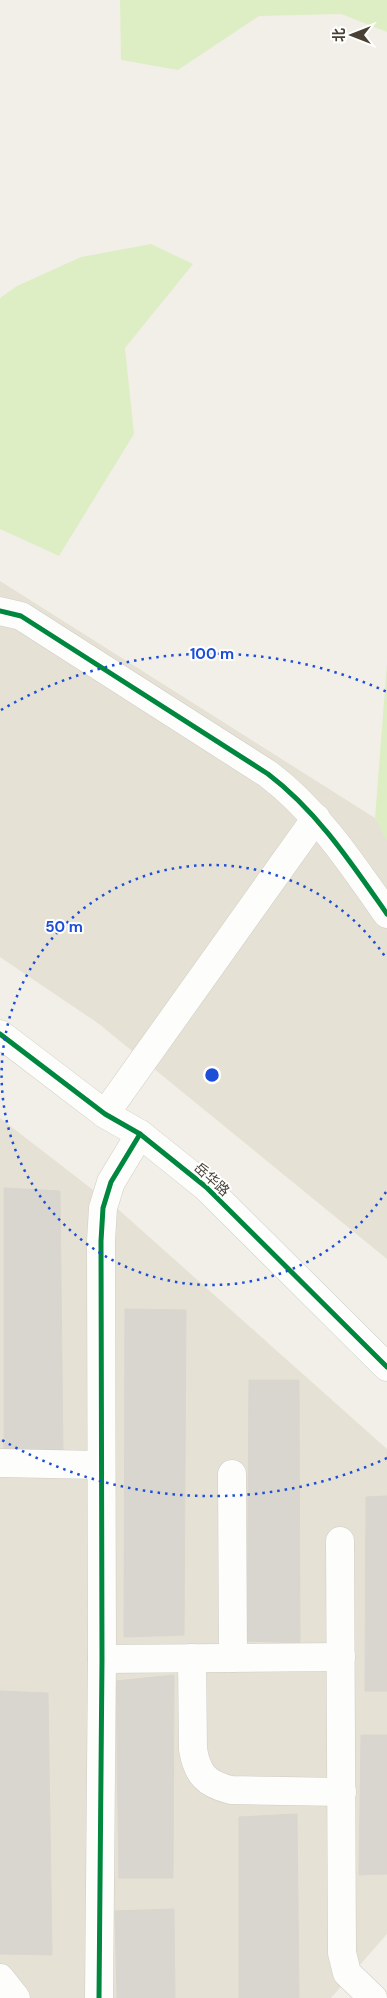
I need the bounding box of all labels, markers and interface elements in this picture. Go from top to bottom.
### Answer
north arrow [327,10,377,60]
text: 北 [330,28,348,42]
text: 100 m [190,644,234,664]
text: 50 m [45,917,83,937]
centre of rings [203,1066,221,1084]
street label: 岳华路 [190,1158,234,1200]

